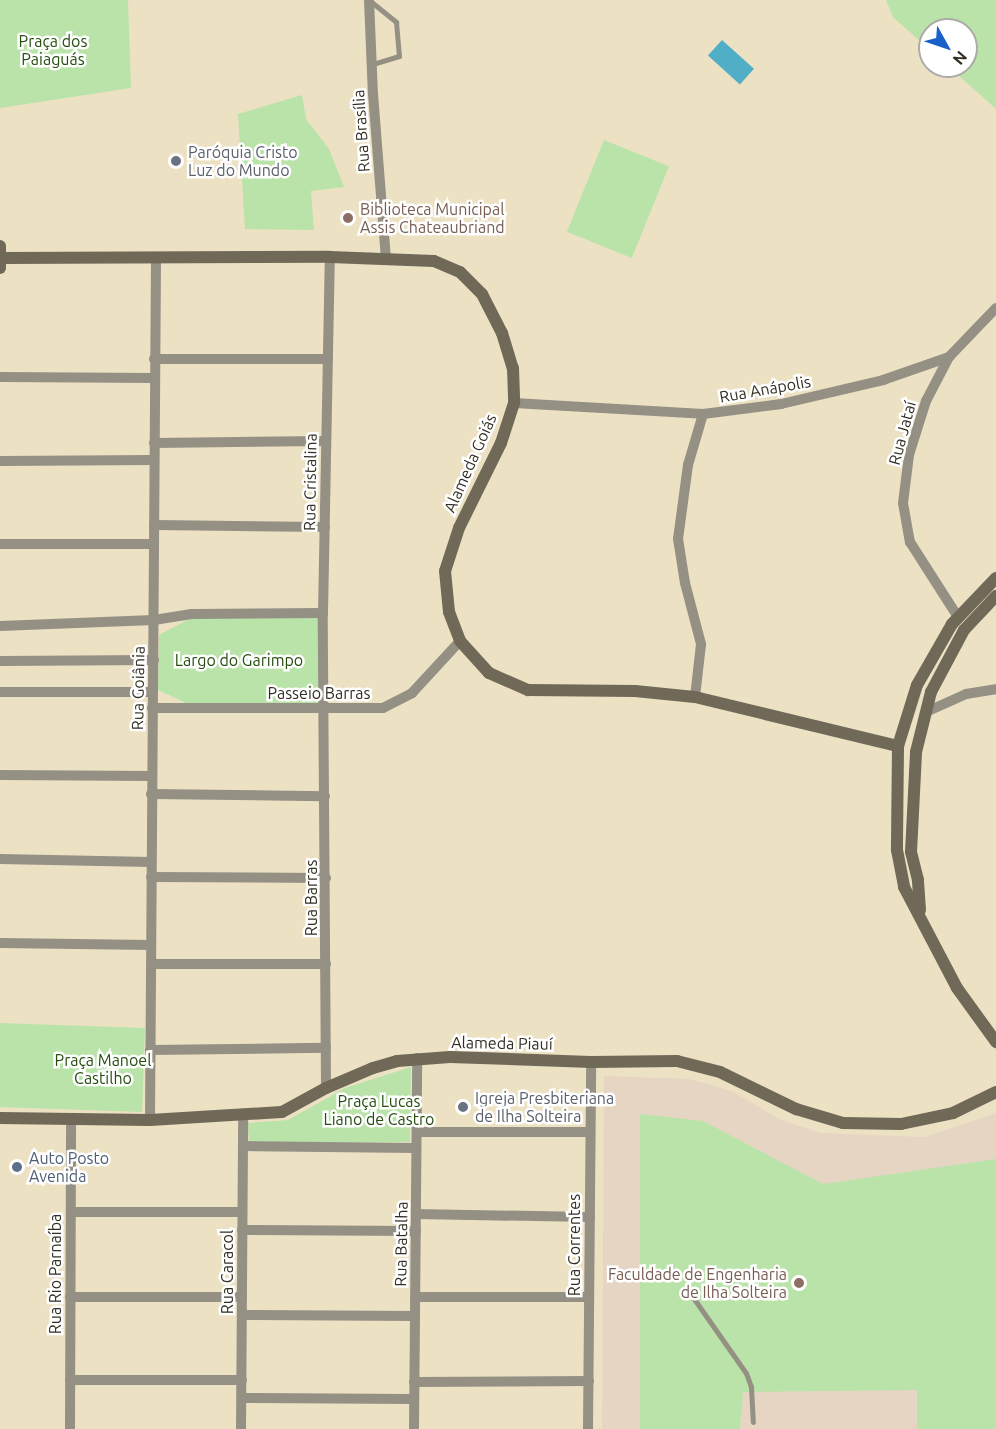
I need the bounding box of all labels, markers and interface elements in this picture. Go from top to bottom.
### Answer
north arrow [918,18,978,78]
park label: Praça dos Paiaguás [19,31,87,69]
text: N [950,48,971,69]
street label: Rua Brasília [349,89,373,173]
place label: Paróquia Cristo Luz do Mundo [188,142,298,180]
marker: Paróquia Cristo Luz do Mundo [169,154,183,168]
place label: Biblioteca Municipal Assis Chateaubriand [360,199,505,237]
marker: Biblioteca Municipal Assis Chateaubriand [341,211,355,225]
street label: Rua Anápolis [718,372,812,406]
street label: Rua Jataí [884,399,920,467]
street label: Alameda Goiás [440,411,500,515]
street label: Rua Cristalina [300,433,320,531]
street label: Rua Goiânia [128,646,148,730]
park label: Largo do Garimpo [175,650,303,670]
street label: Passeio Barras [268,683,370,703]
street label: Rua Barras [301,860,321,936]
street label: Alameda Piauí [451,1033,553,1053]
park label: Praça Manoel Castilho [55,1050,151,1088]
place label: Igreja Presbiteriana de Ilha Solteira [475,1088,614,1126]
park label: Praça Lucas Liano de Castro [324,1091,434,1129]
marker: Igreja Presbiteriana de Ilha Solteira [456,1100,470,1114]
place label: Auto Posto Avenida [29,1148,109,1186]
marker: Auto Posto Avenida [10,1160,24,1174]
street label: Rua Correntes [564,1194,584,1296]
street label: Rua Batalha [391,1201,411,1287]
street label: Rua Rio Parnaíba [45,1214,65,1334]
street label: Rua Caracol [217,1230,237,1314]
place label: Faculdade de Engenharia de Ilha Solteira [608,1264,787,1302]
marker: Faculdade de Engenharia de Ilha Solteira [792,1276,806,1290]

